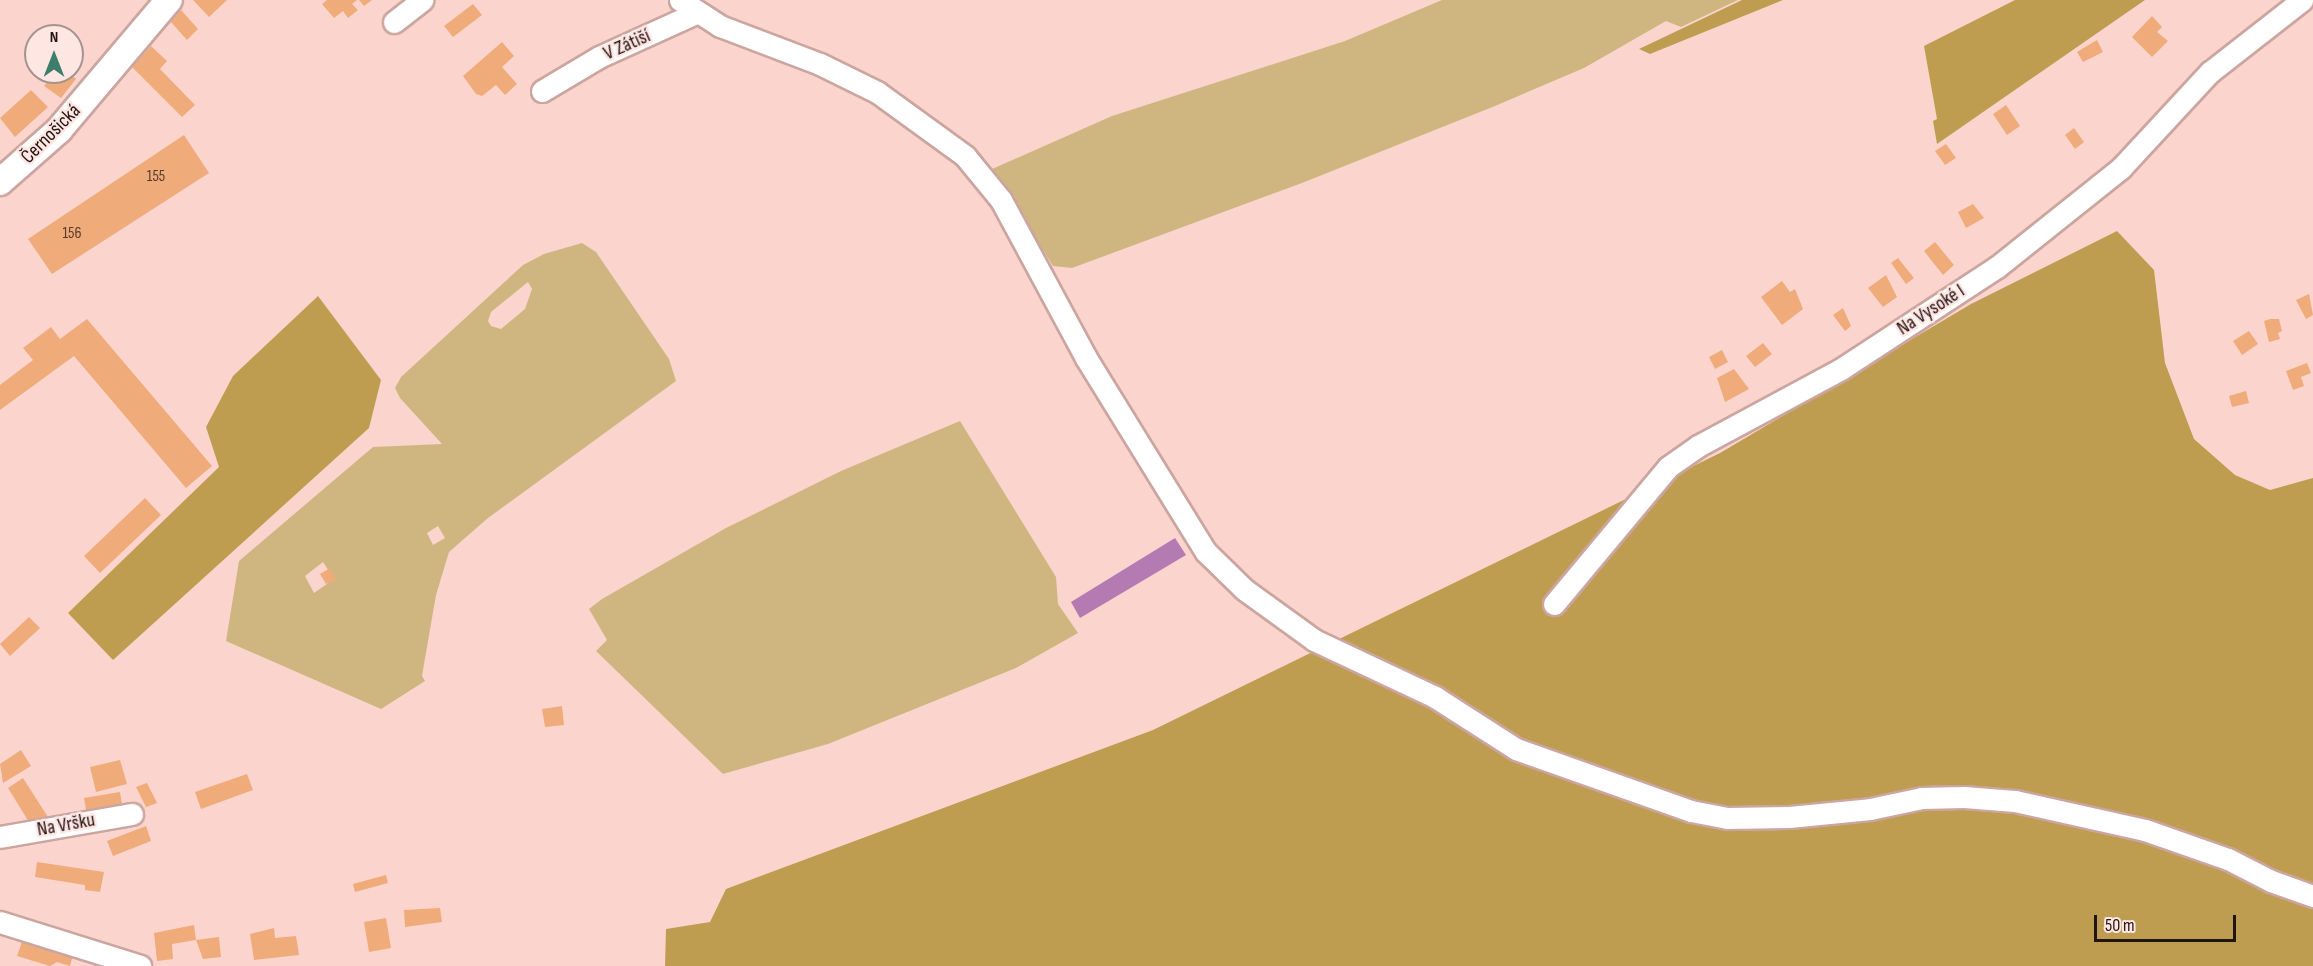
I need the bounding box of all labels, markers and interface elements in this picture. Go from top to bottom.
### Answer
north arrow [24,24,84,84]
street label: V Zátiší [600,24,654,66]
text: N [50,28,58,47]
street label: Černošická [16,99,86,169]
house number: 155 [147,167,165,187]
house number: 156 [62,224,82,244]
street label: Na Vysoké I [1893,279,1969,341]
street label: Na Vršku [35,808,97,842]
scale bar [2097,903,2240,941]
text: 50 m [2105,915,2135,936]

